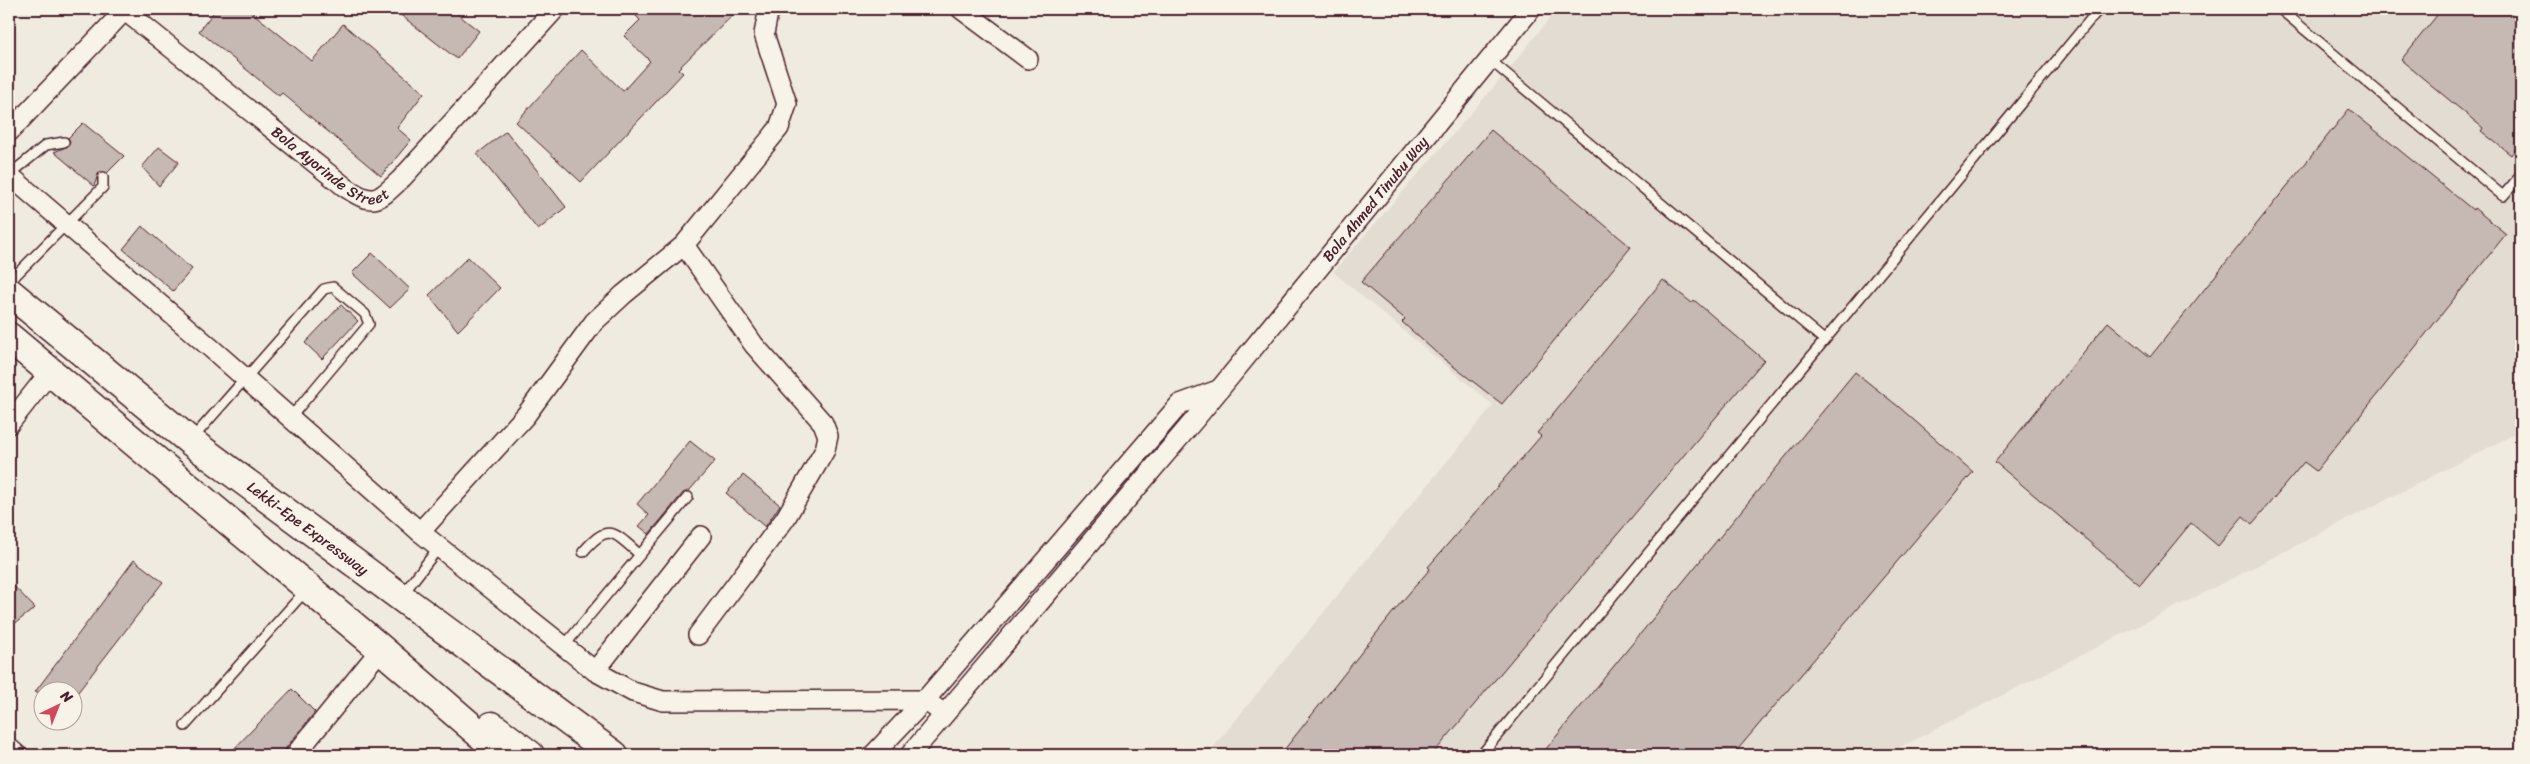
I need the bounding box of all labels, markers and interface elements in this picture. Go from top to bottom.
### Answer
street label: Bola Ayorinde Street [265,120,395,212]
street label: Bola Ahmed Tinubu Way [1316,130,1435,268]
street label: Lekki-Epe Expressway [241,474,375,582]
north arrow [32,682,82,732]
text: N [54,684,79,710]

